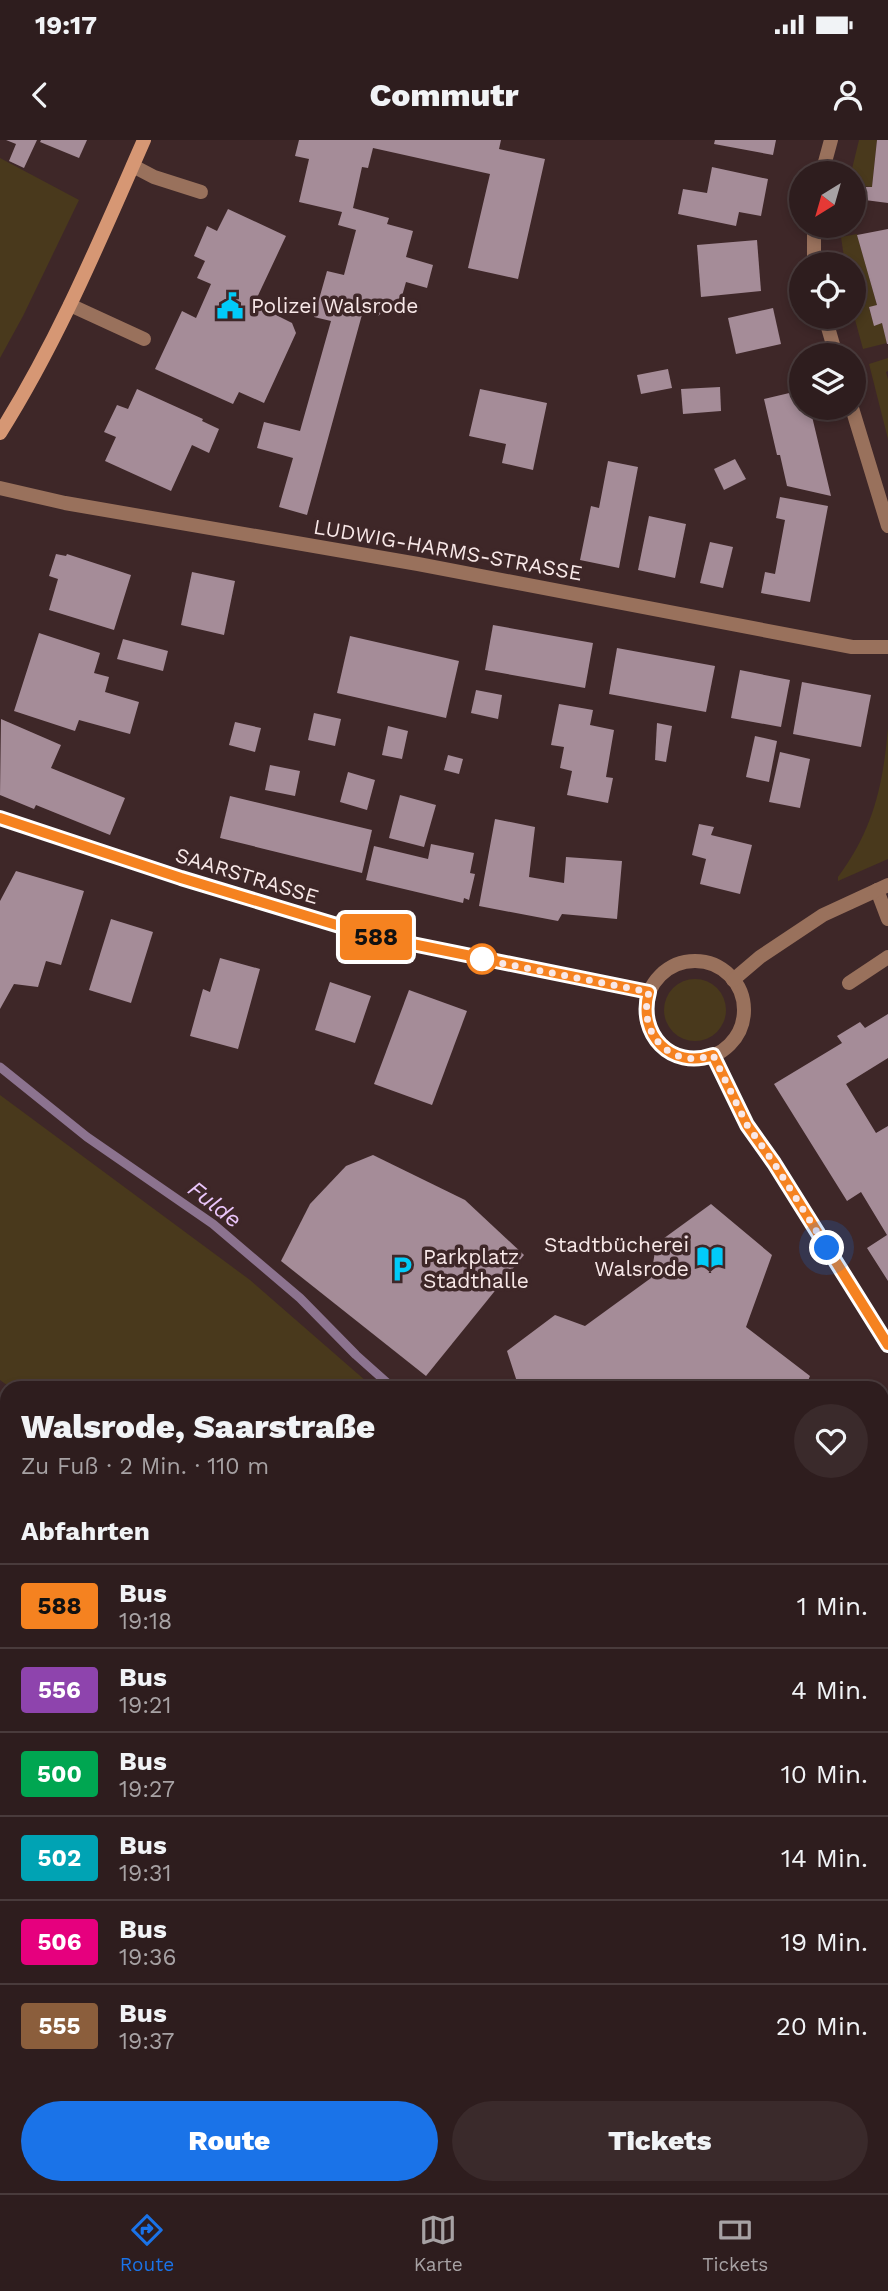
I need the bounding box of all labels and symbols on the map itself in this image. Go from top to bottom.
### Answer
north arrow [789,161,866,238]
public building icon: Polizei Walsrode [215,291,245,321]
place label: Polizei Walsrode [251,293,418,318]
street label: LUDWIG-HARMS-STRASSE [312,514,585,585]
street label: SAARSTRASSE [173,842,322,909]
line badge: 588 [336,914,416,960]
unlabelled marker [467,944,497,974]
water label: Fulde [183,1175,247,1234]
your location [809,1230,844,1265]
place label: Stadtbücherei Walsrode [544,1232,689,1281]
library icon: Stadtbücherei Walsrode [695,1242,725,1272]
place label: Parkplatz Stadthalle [423,1244,529,1293]
parking icon: Parkplatz Stadthalle [387,1254,417,1284]

